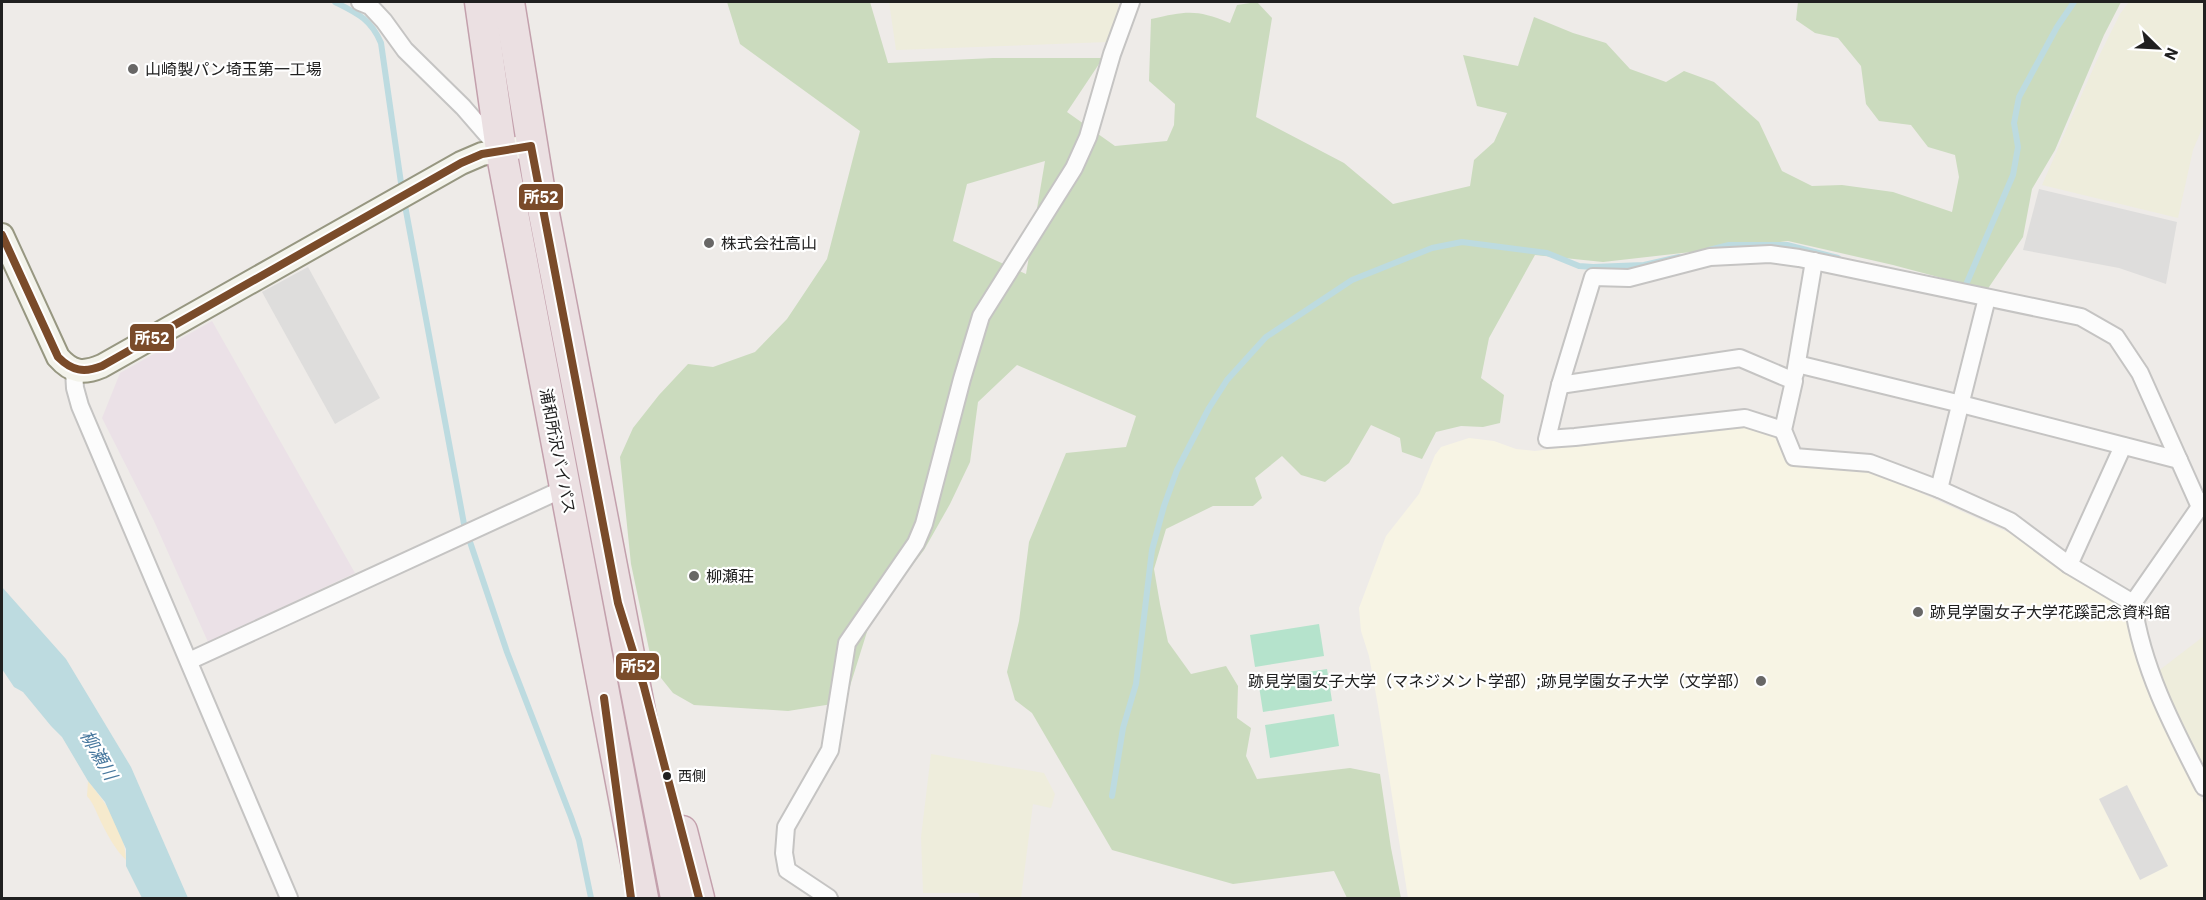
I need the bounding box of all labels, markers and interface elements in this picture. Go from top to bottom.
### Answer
north arrow [2128,18,2188,78]
text: N [2160,45,2183,63]
place label: 山崎製パン埼玉第一工場 [145,59,322,79]
marker: 山崎製パン埼玉第一工場 [126,62,140,76]
line badge: 所52 [518,183,564,211]
text: 所52 [523,187,559,207]
place label: 株式会社高山 [721,233,817,253]
marker: 株式会社高山 [702,236,716,250]
line badge: 所52 [129,323,175,352]
text: 所52 [134,328,170,348]
street label: 浦和所沢バイパス [536,386,580,516]
place label: 柳瀬荘 [706,566,754,586]
marker: 柳瀬荘 [687,569,701,583]
place label: 跡見学園女子大学花蹊記念資料館 [1930,602,2170,622]
marker: 跡見学園女子大学花蹊記念資料館 [1911,605,1925,619]
line badge: 所52 [615,652,660,681]
text: 所52 [620,656,656,676]
place label: 跡見学園女子大学（マネジメント学部）;跡見学園女子大学（文学部） [1248,671,1749,691]
marker: 跡見学園女子大学（マネジメント学部）;跡見学園女子大学（文学部） [1754,674,1768,688]
water label: 柳瀬川 [76,726,123,786]
place label: 西側 [678,767,706,785]
marker: 西側 [661,770,673,782]

